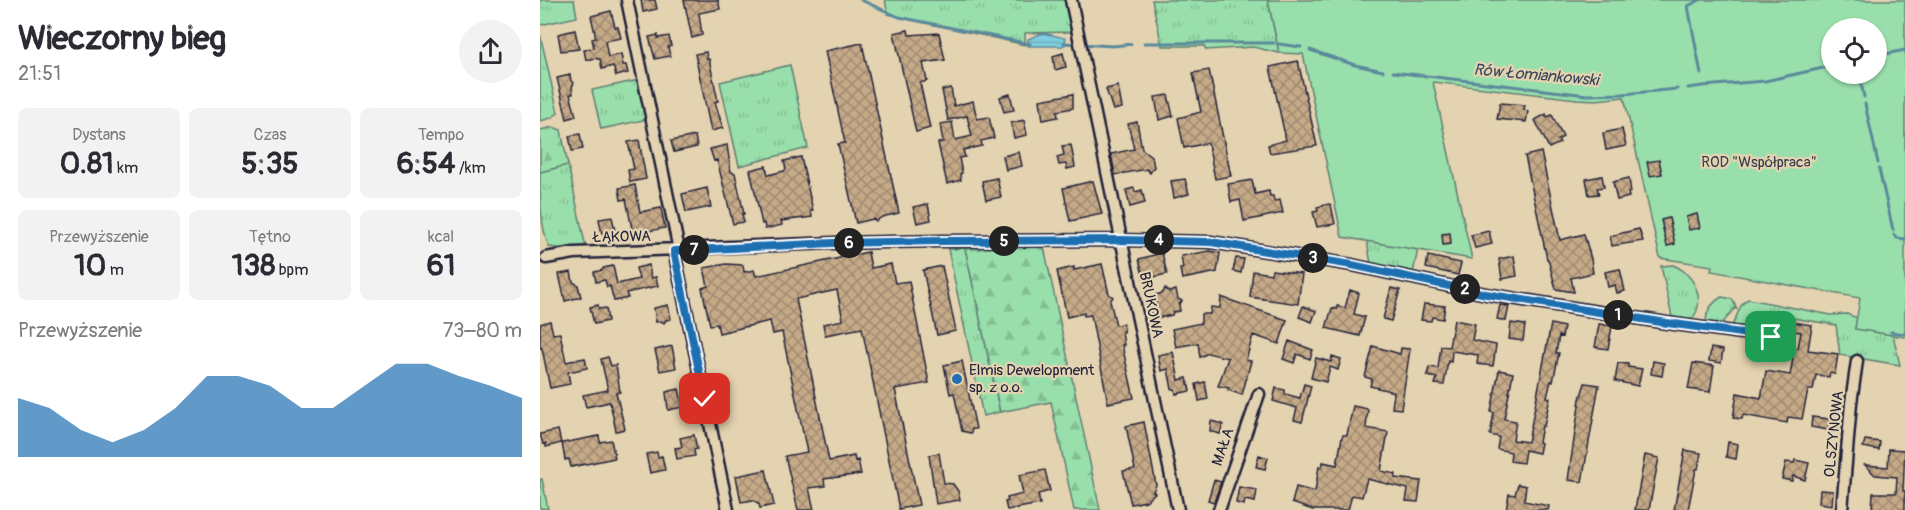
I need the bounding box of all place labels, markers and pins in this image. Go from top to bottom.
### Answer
pin: 4 [1144,225,1174,255]
pin: 5 [989,226,1019,256]
pin: 6 [834,228,864,258]
pin: 7 [679,235,709,265]
pin: 3 [1298,243,1328,273]
pin: 2 [1450,274,1480,304]
pin: 1 [1603,300,1633,330]
pin [1745,311,1796,362]
place label: Elmis Dewelopment sp. z o.o. [969,361,1095,397]
marker: Elmis Dewelopment sp. z o.o. [950,372,964,386]
pin [679,373,730,424]

